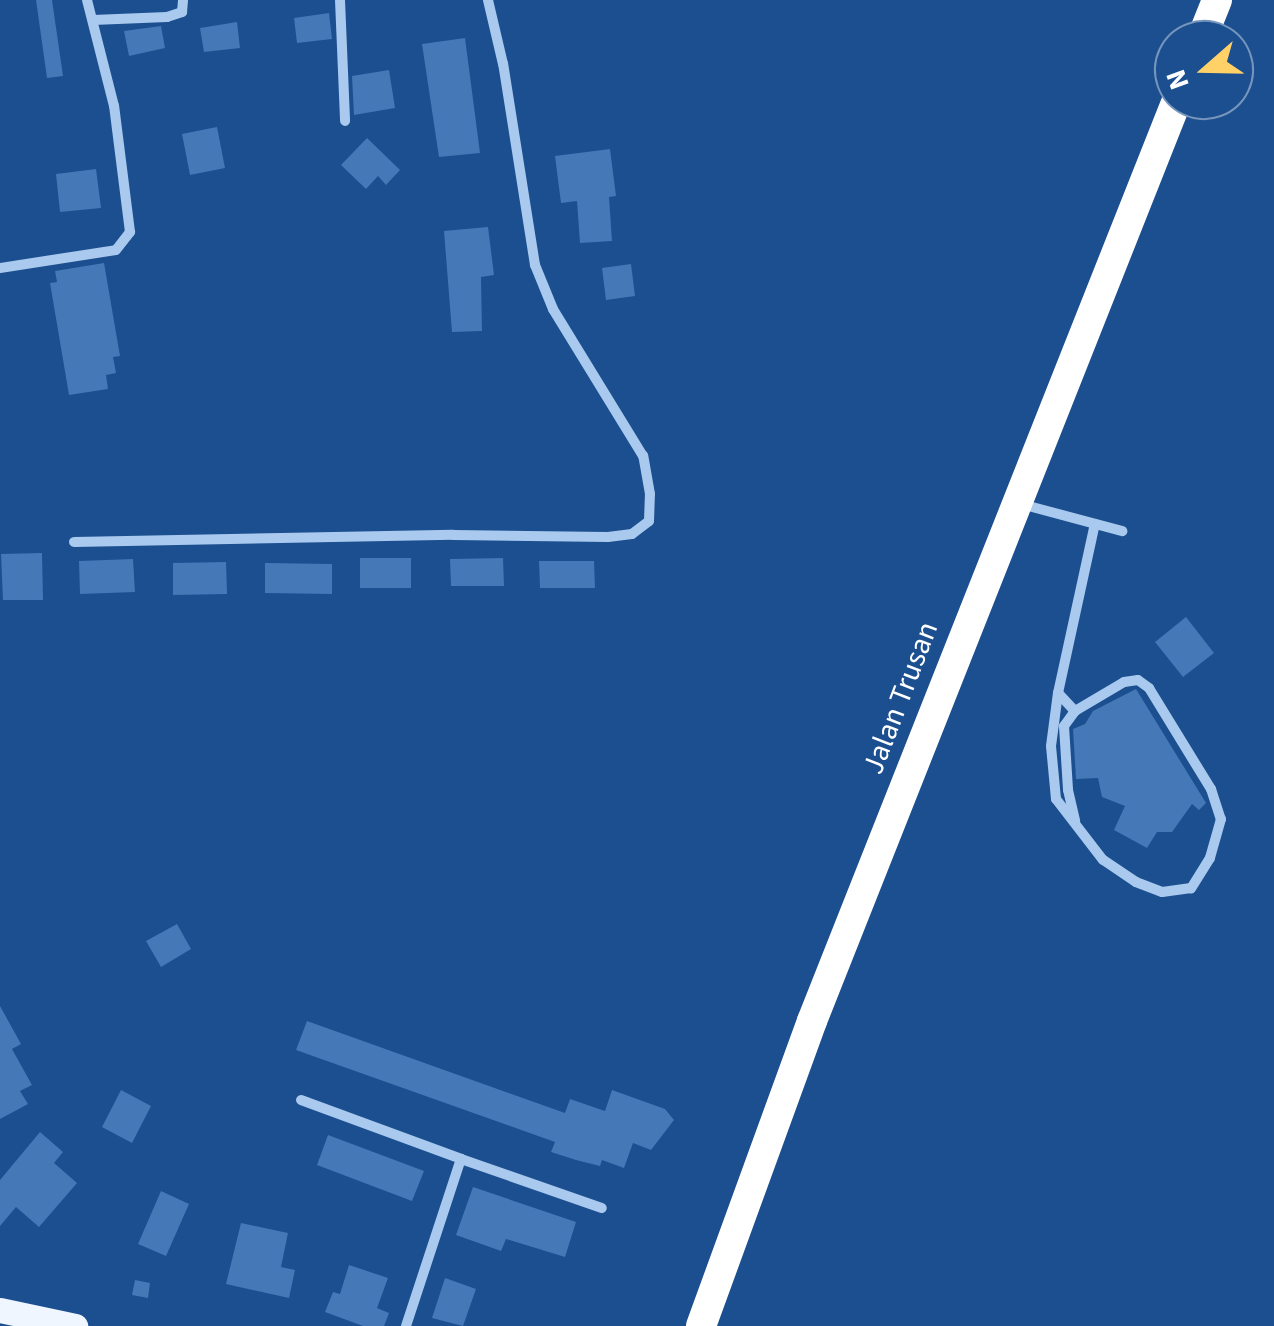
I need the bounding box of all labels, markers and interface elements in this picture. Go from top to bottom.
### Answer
north arrow [1154,20,1254,120]
text: N [1156,64,1200,95]
street label: Jalan Trusan [855,617,947,779]

